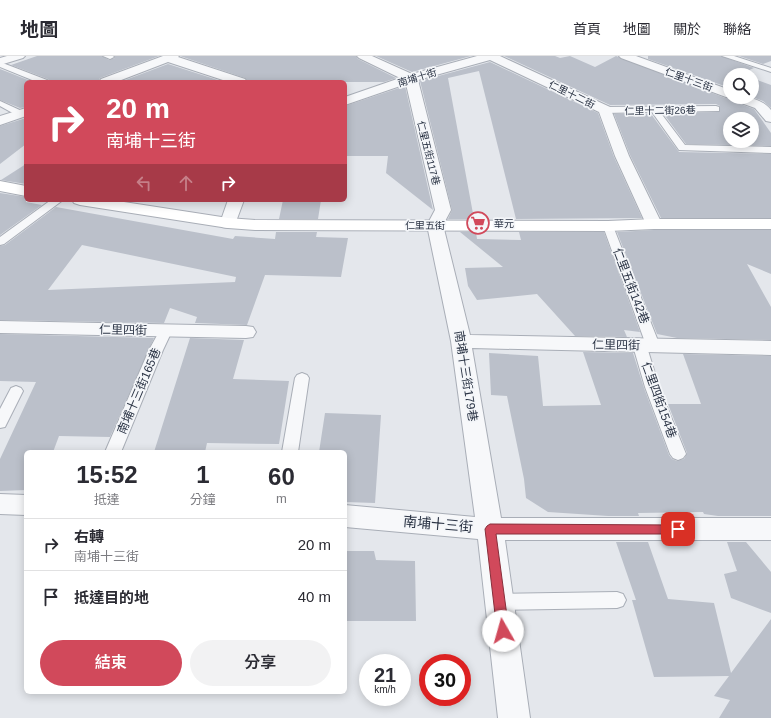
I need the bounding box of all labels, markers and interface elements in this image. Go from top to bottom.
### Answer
text: 地圖 [20,19,58,40]
text: 首頁 [573,21,601,37]
text: 地圖 [623,21,651,37]
text: 關於 [673,21,701,37]
text: 聯絡 [723,21,751,37]
street label: 南埔十街 [396,66,438,89]
street label: 仁里十三街 [663,66,714,93]
map controls [723,68,759,148]
button: search [723,68,759,104]
street label: 仁里十二街 [547,79,597,110]
text: 20 m [106,93,170,124]
icon: right [40,96,92,148]
street label: 仁里十二街26巷 [624,104,696,117]
button: layers [723,112,759,148]
street label: 仁里五街117巷 [415,120,442,186]
text: 南埔十三街 [106,131,196,151]
icon: left [133,172,155,194]
icon: ahead [175,172,197,194]
icon: right [217,172,239,194]
supermarket icon: 華元 [465,210,491,236]
place label: 華元 [494,218,514,229]
street label: 仁里五街 [405,220,445,231]
street label: 仁里五街142巷 [610,246,652,326]
street label: 仁里四街 [99,323,147,337]
street label: 南埔十三街179巷 [452,329,480,423]
street label: 仁里四街 [592,338,640,352]
street label: 南埔十三街165巷 [115,346,163,436]
street label: 仁里四街154巷 [639,360,679,440]
text: 15:52 [76,461,138,488]
text: 1 [196,461,210,488]
text: 60 [268,463,295,490]
text: m [276,491,287,506]
text: 抵達 [94,492,120,507]
text: 分鐘 [190,492,216,507]
pin [661,512,695,546]
street label: 南埔十三街 [402,513,474,535]
icon: arrive [667,518,689,540]
text: 右轉 [74,528,104,545]
icon: right [40,534,62,556]
text: 20 m [298,536,331,553]
text: 南埔十三街 [74,549,139,564]
icon: arrive [40,586,62,608]
text: 40 m [298,588,331,605]
text: 抵達目的地 [74,589,149,606]
position arrow [482,610,524,652]
button: 結束 [40,640,182,686]
button: 分享 [190,640,331,686]
speed limit sign: 30 [419,654,471,706]
text: 21 [374,664,396,686]
text: km/h [374,684,396,695]

